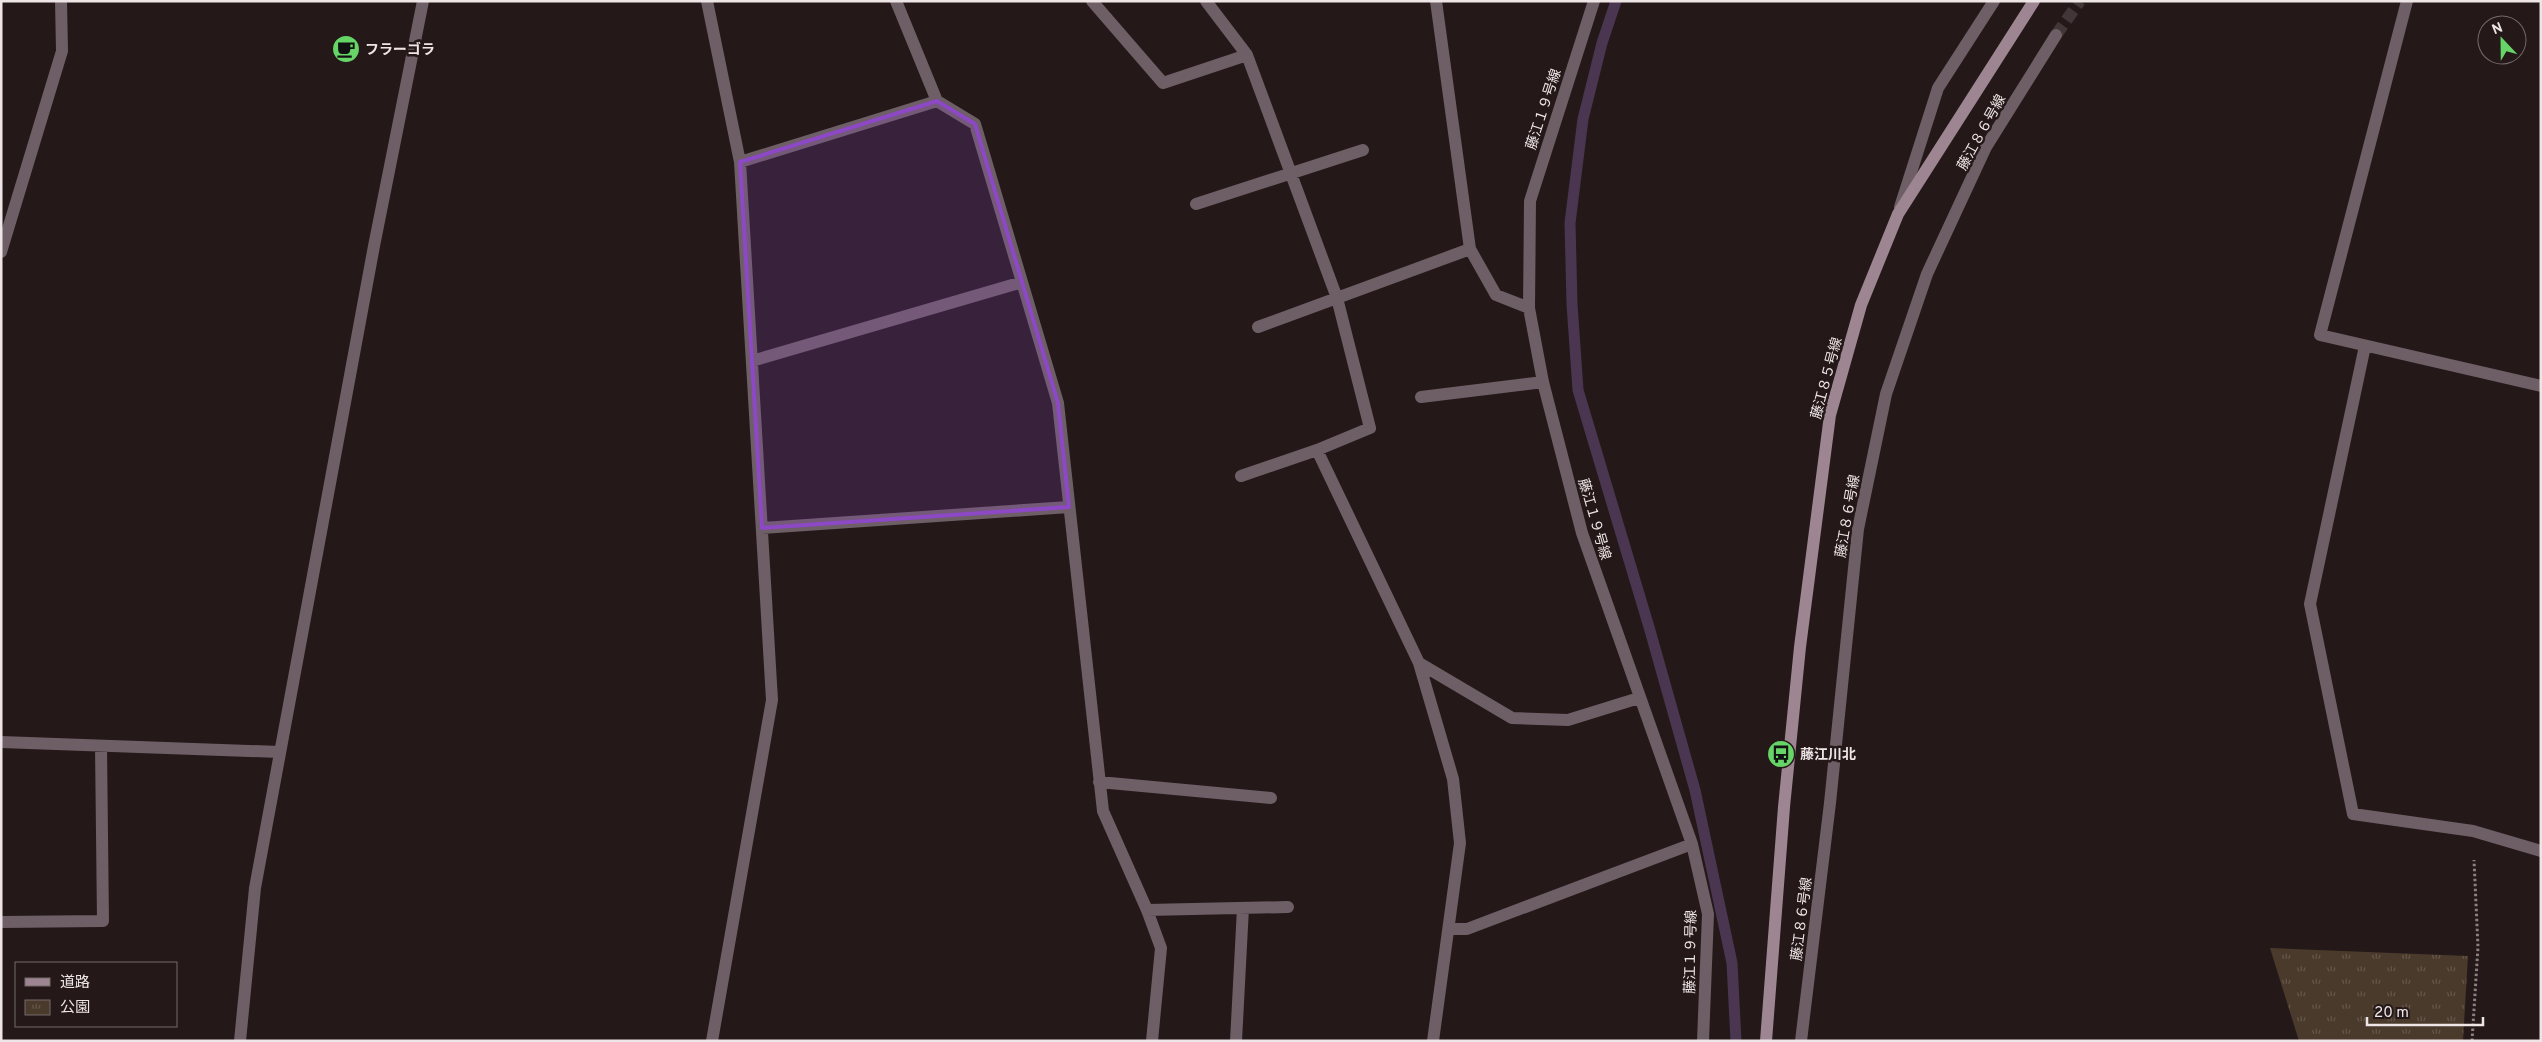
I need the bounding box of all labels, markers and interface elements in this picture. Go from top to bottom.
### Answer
north arrow [2477,15,2527,65]
text: N [2490,20,2506,39]
cafe icon: フラーゴラ [331,34,361,64]
place label: フラーゴラ [365,41,435,59]
street label: 藤江１９号線 [1523,67,1565,152]
street label: 藤江８６号線 [1955,92,2010,174]
street label: 藤江８５号線 [1808,336,1847,421]
street label: 藤江８６号線 [1833,473,1864,559]
street label: 藤江１９号線 [1574,477,1613,562]
bus stop icon: 藤江川北 [1766,739,1796,769]
place label: 藤江川北 [1800,747,1856,764]
street label: 藤江８６号線 [1789,876,1816,962]
street label: 藤江１９号線 [1682,910,1701,994]
legend [15,962,178,1027]
text: 道路 [60,974,90,993]
scale bar [2367,994,2483,1026]
text: 公園 [60,999,90,1018]
text: 20 m [2374,1004,2409,1023]

